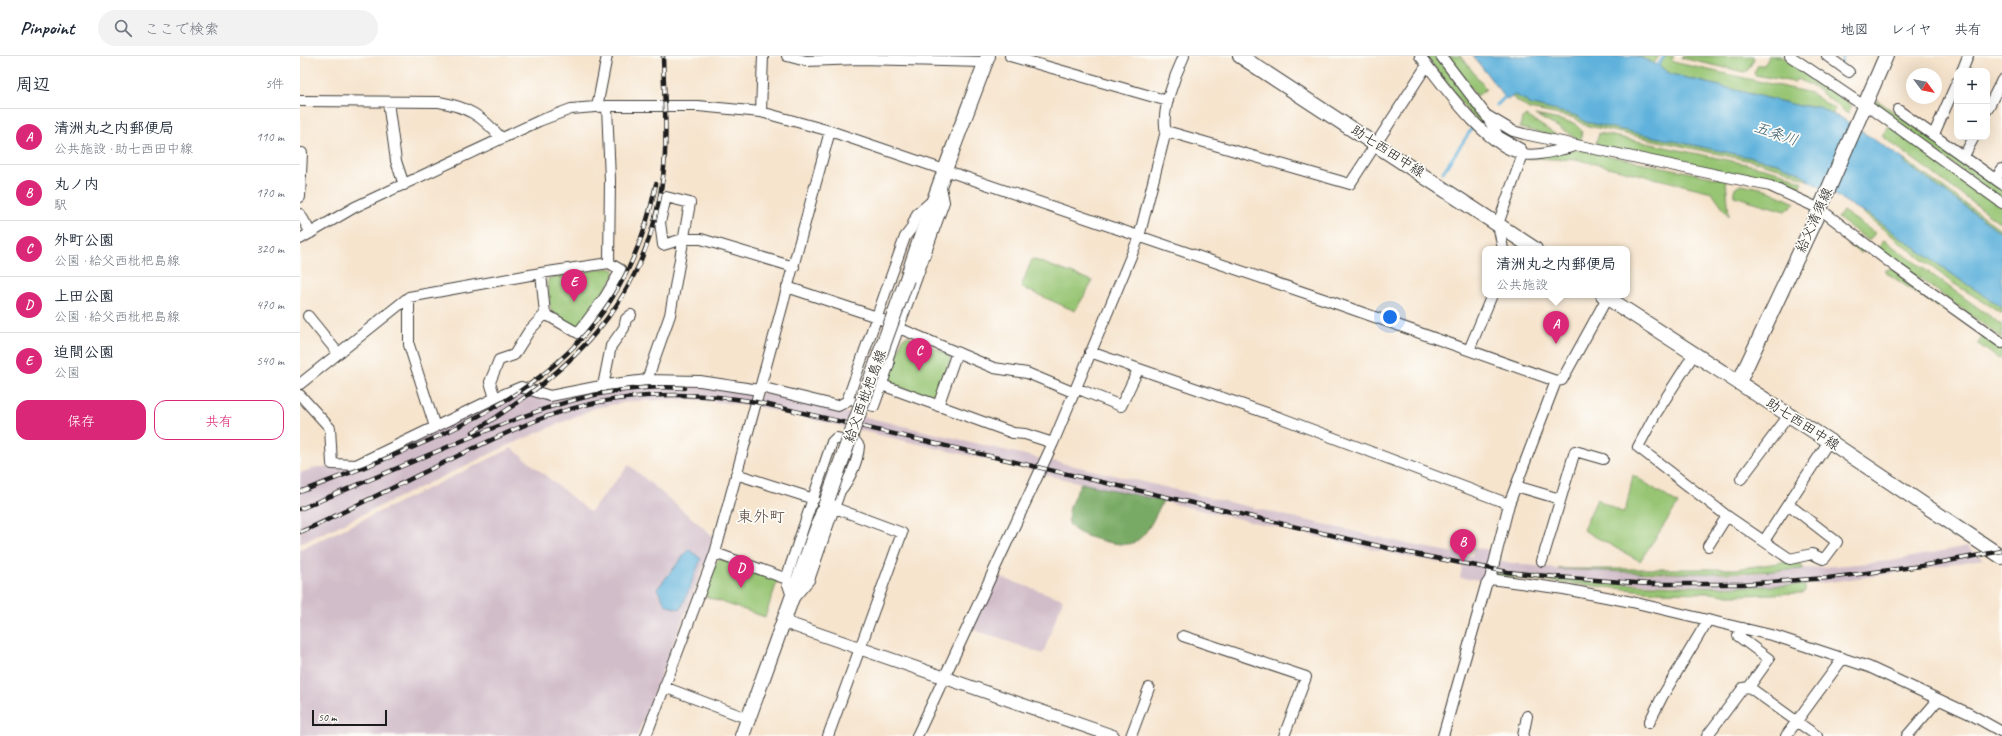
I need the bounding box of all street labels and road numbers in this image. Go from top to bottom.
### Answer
street label: 助七西田中線 [1348,121,1428,181]
street label: 給父清須線 [1792,185,1836,255]
street label: 給父西枇杷島線 [840,347,890,445]
street label: 助七西田中線 [1763,394,1843,454]

